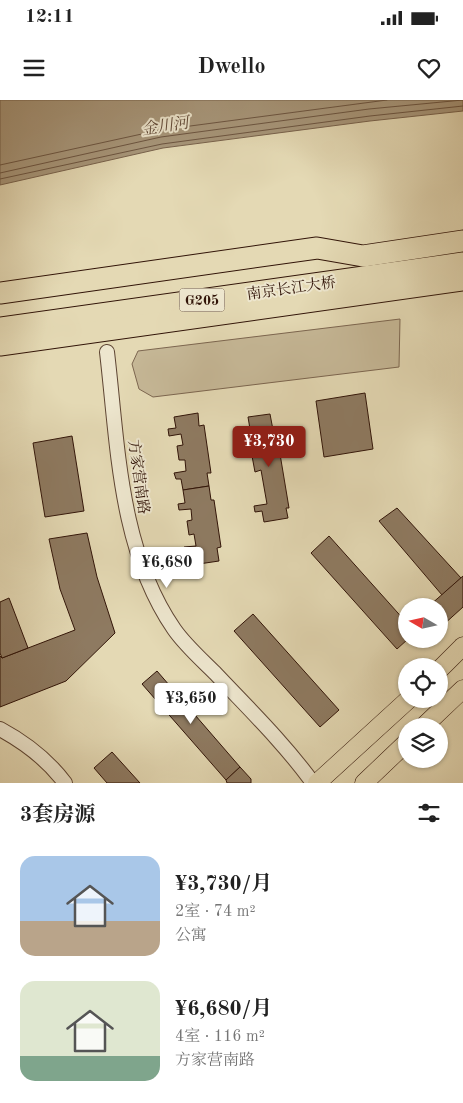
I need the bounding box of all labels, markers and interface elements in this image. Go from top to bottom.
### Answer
text: 12:11 [25,8,74,27]
icon: menu [20,54,48,82]
icon: heart [415,54,443,82]
text: Dwello [197,56,266,78]
water label: 金川河 [140,113,193,139]
street label: 南京长江大桥 [245,274,337,303]
road number: G205 [180,288,224,312]
pin: ¥3,730 [228,426,310,468]
text: ¥3,730 [244,434,294,450]
street label: 方家营南路 [125,439,152,515]
pin: ¥6,680 [126,546,208,589]
text: ¥6,680 [142,555,192,571]
north arrow [398,598,448,648]
map controls [398,598,448,768]
button: locate [398,658,448,708]
pin: ¥3,650 [150,682,232,725]
text: ¥3,650 [166,691,216,707]
button: layers [398,718,448,768]
icon: filters [415,799,443,827]
text: 3套房源 [20,805,95,826]
text: ¥3,730/月 [175,874,272,895]
icon: home [60,876,120,936]
text: 2室 · 74 m² [175,904,256,920]
text: 公寓 [175,928,207,944]
text: ¥6,680/月 [175,999,272,1020]
icon: home [60,1001,120,1061]
text: 4室 · 116 m² [175,1029,265,1045]
text: 方家营南路 [175,1053,255,1069]

